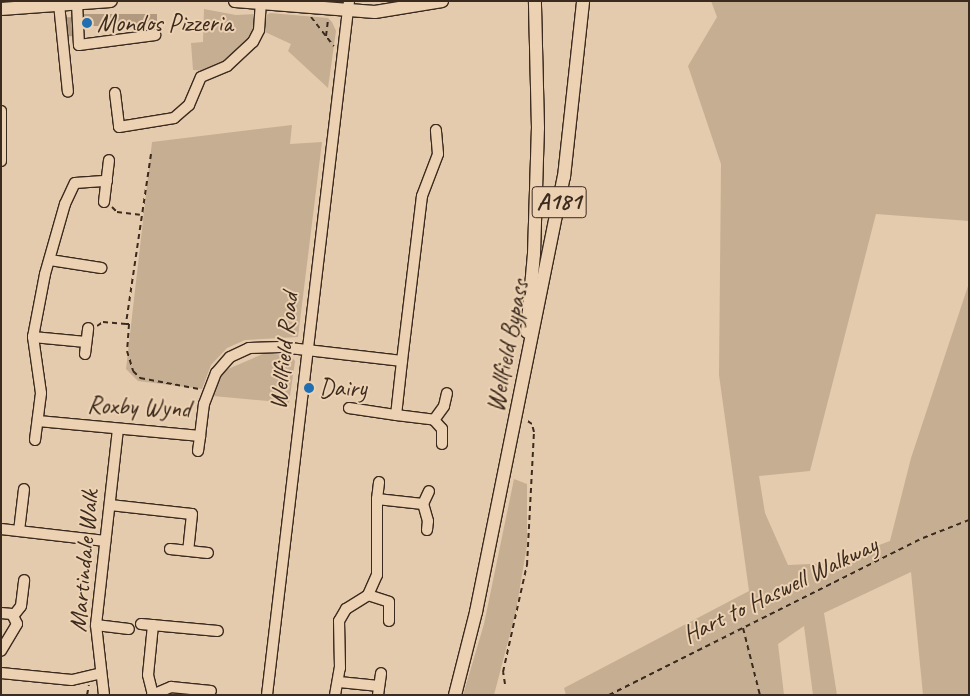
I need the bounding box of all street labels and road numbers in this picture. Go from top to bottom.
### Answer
road number: A181 [532,180,586,223]
street label: Wellfield Bypass [481,278,535,414]
street label: Wellfield Road [263,291,305,411]
street label: Roxby Wynd [86,390,192,424]
street label: Martindale Walk [63,489,105,633]
street label: Hart to Haswell Walkway [677,530,883,650]

